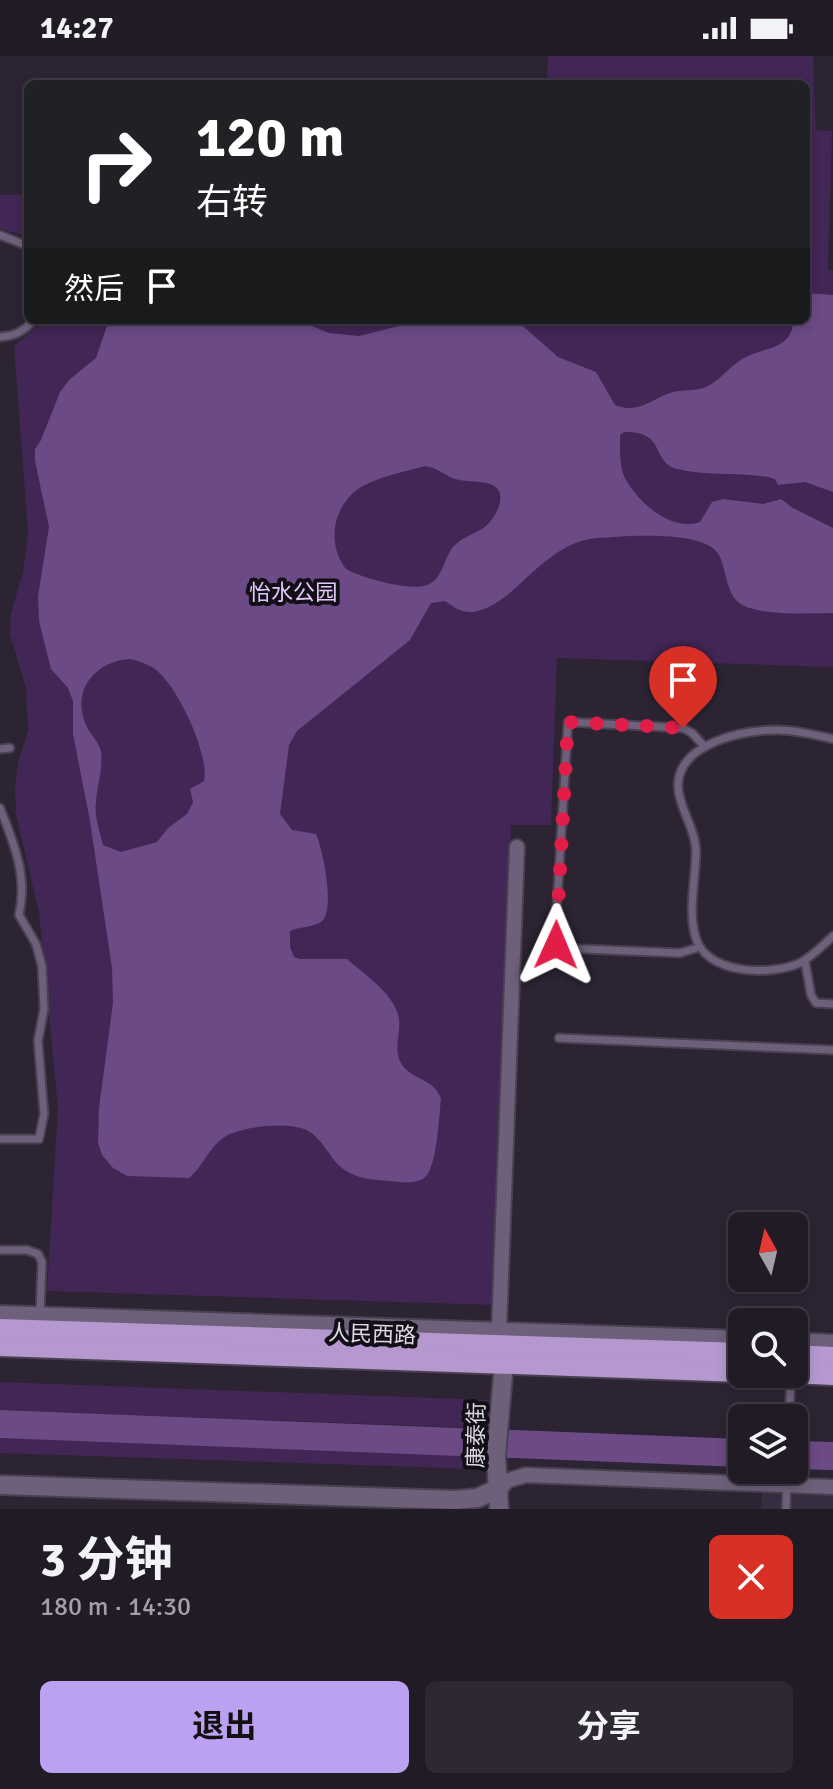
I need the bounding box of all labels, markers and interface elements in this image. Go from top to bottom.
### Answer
text: 14:27 [40,10,114,47]
text: 120 m [196,103,344,172]
icon: right [64,112,168,216]
text: 右转 [196,180,268,225]
icon: arrive [140,264,184,308]
text: 然后 [64,271,124,308]
park label: 怡水公园 [249,579,337,606]
pin [649,646,717,728]
icon: arrive [661,658,705,702]
position arrow [514,903,598,987]
north arrow [728,1212,808,1292]
map controls [728,1212,808,1484]
button: search [728,1308,808,1388]
street label: 人民西路 [328,1319,416,1349]
street label: 康泰街 [462,1402,490,1468]
button: layers [728,1404,808,1484]
text: 3 分钟 [40,1531,172,1590]
button: close [709,1535,793,1619]
text: 180 m · 14:30 [40,1591,191,1623]
button: 退出 [40,1681,409,1773]
button: 分享 [425,1681,793,1773]

